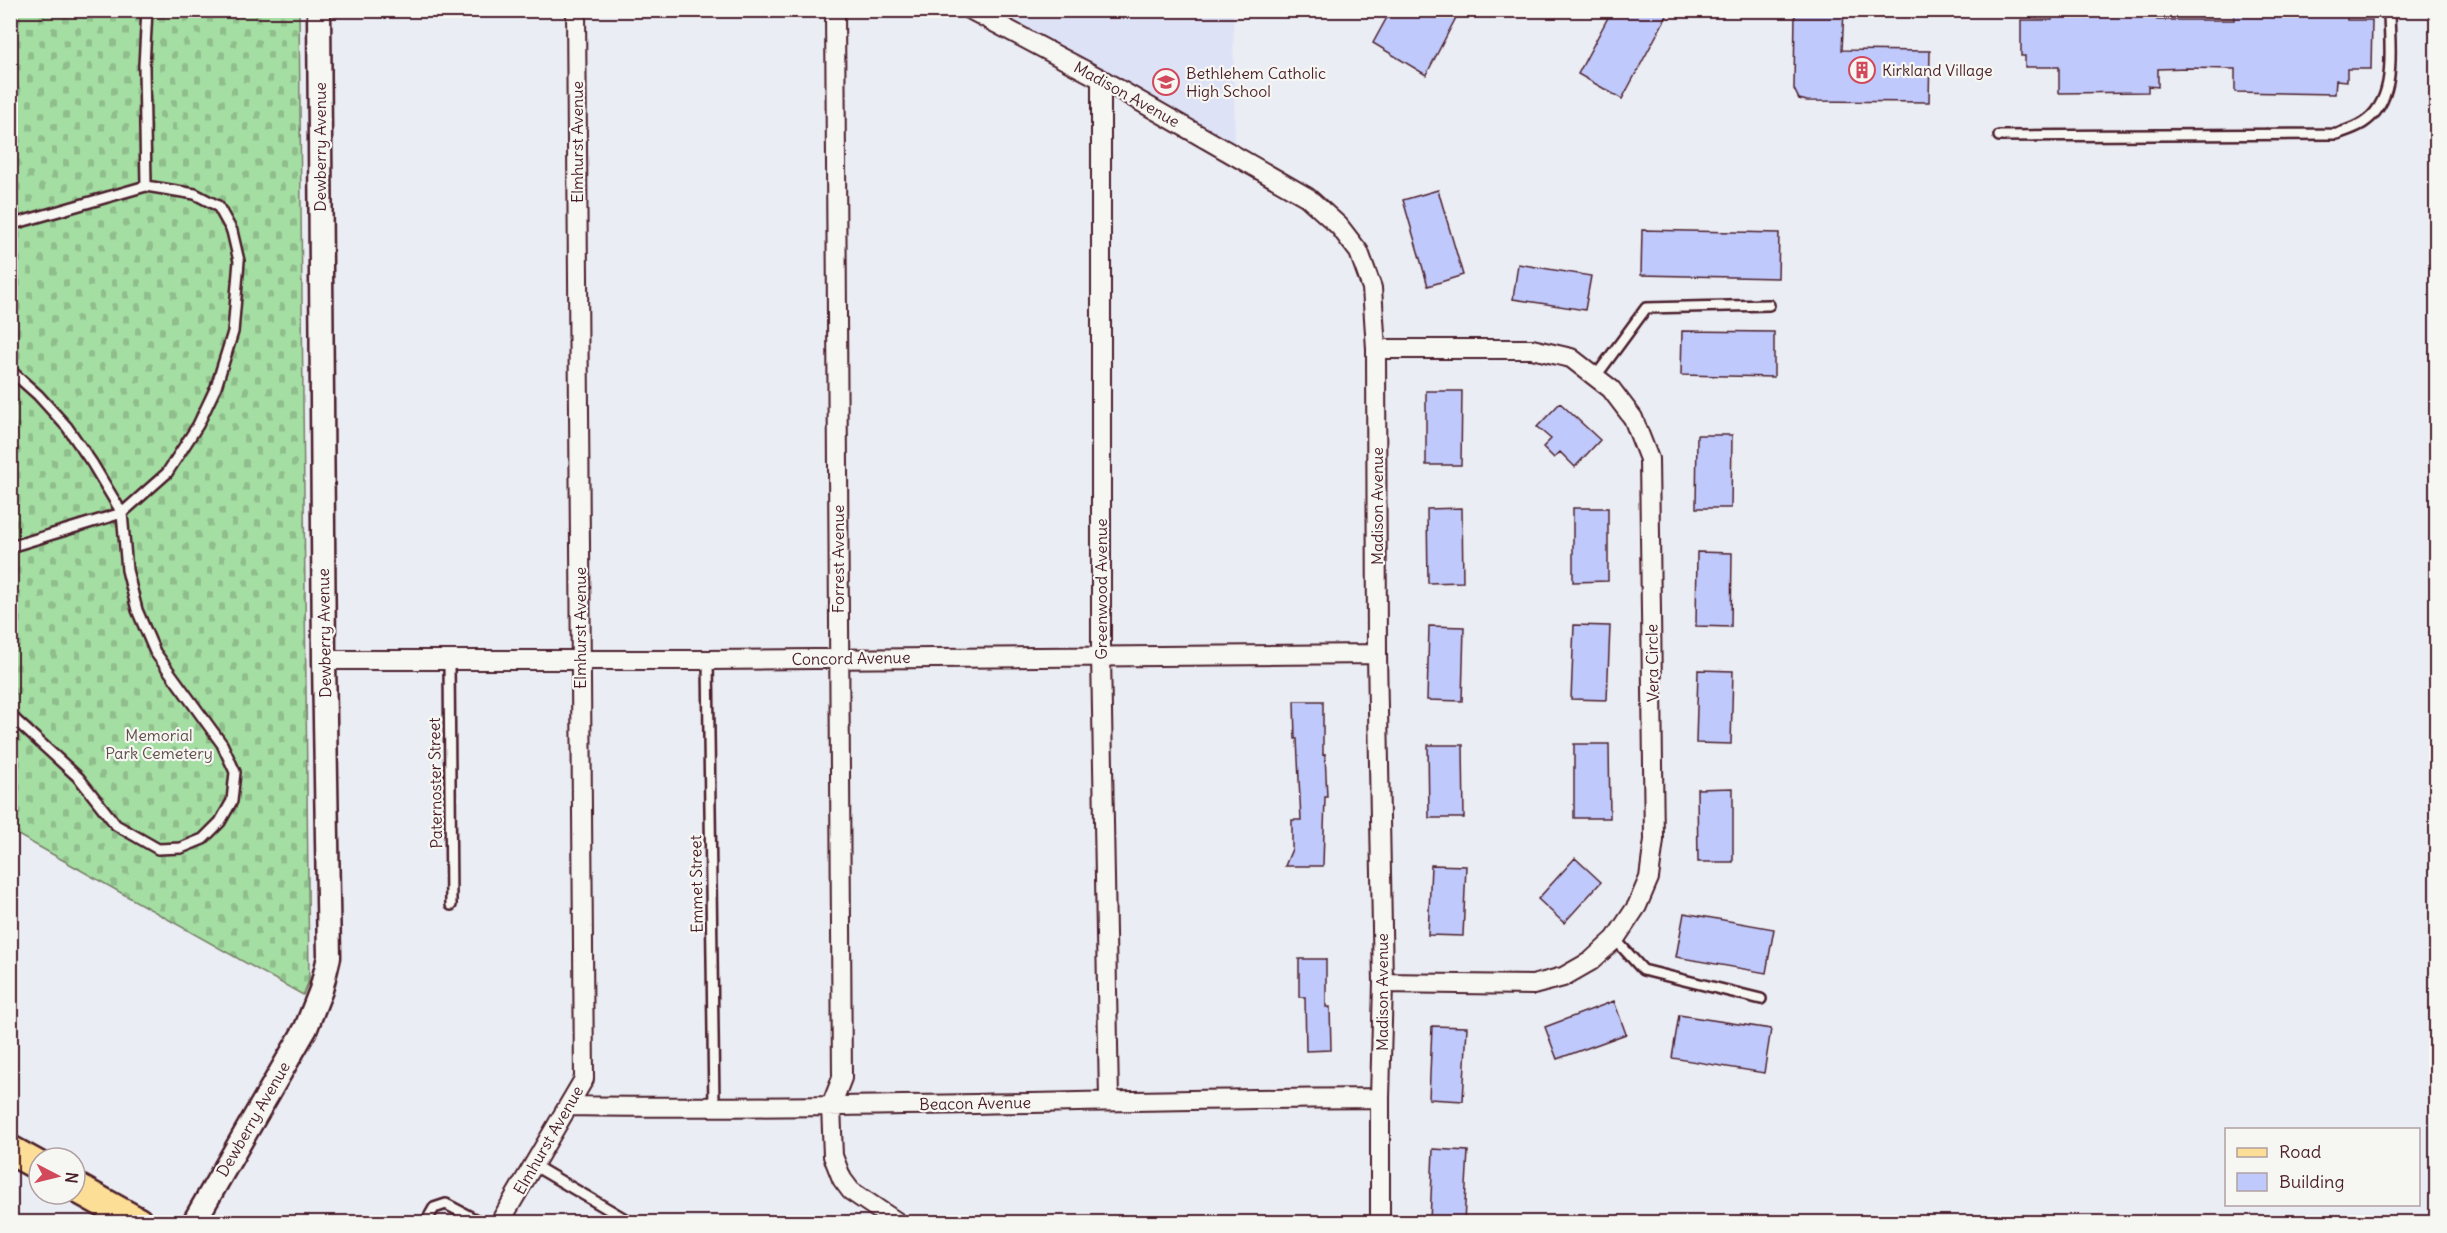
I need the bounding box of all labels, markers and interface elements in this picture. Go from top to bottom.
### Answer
building icon: Kirkland Village [1847,55,1877,85]
street label: Madison Avenue [1071,57,1183,131]
place label: Kirkland Village [1882,60,1993,80]
place label: Bethlehem Catholic High School [1186,63,1326,101]
school or university icon: Bethlehem Catholic High School [1151,67,1181,97]
street label: Elmhurst Avenue [567,81,587,203]
street label: Dewberry Avenue [310,82,330,212]
street label: Madison Avenue [1367,447,1387,565]
street label: Forrest Avenue [828,505,848,613]
street label: Greenwood Avenue [1091,518,1111,660]
street label: Elmhurst Avenue [570,567,590,689]
street label: Dewberry Avenue [313,568,335,698]
street label: Vera Circle [1641,624,1663,702]
street label: Concord Avenue [791,647,911,669]
street label: Paternoster Street [424,717,446,849]
park label: Memorial Park Cemetery [105,725,213,763]
street label: Emmet Street [685,834,707,933]
street label: Madison Avenue [1372,933,1392,1051]
street label: Dewberry Avenue [212,1058,294,1180]
street label: Elmhurst Avenue [509,1082,587,1198]
street label: Beacon Avenue [919,1092,1031,1114]
legend [2225,1128,2420,1206]
text: Road [2279,1140,2322,1163]
north arrow [27,1146,87,1206]
text: Building [2279,1170,2344,1193]
text: N [61,1171,82,1185]

